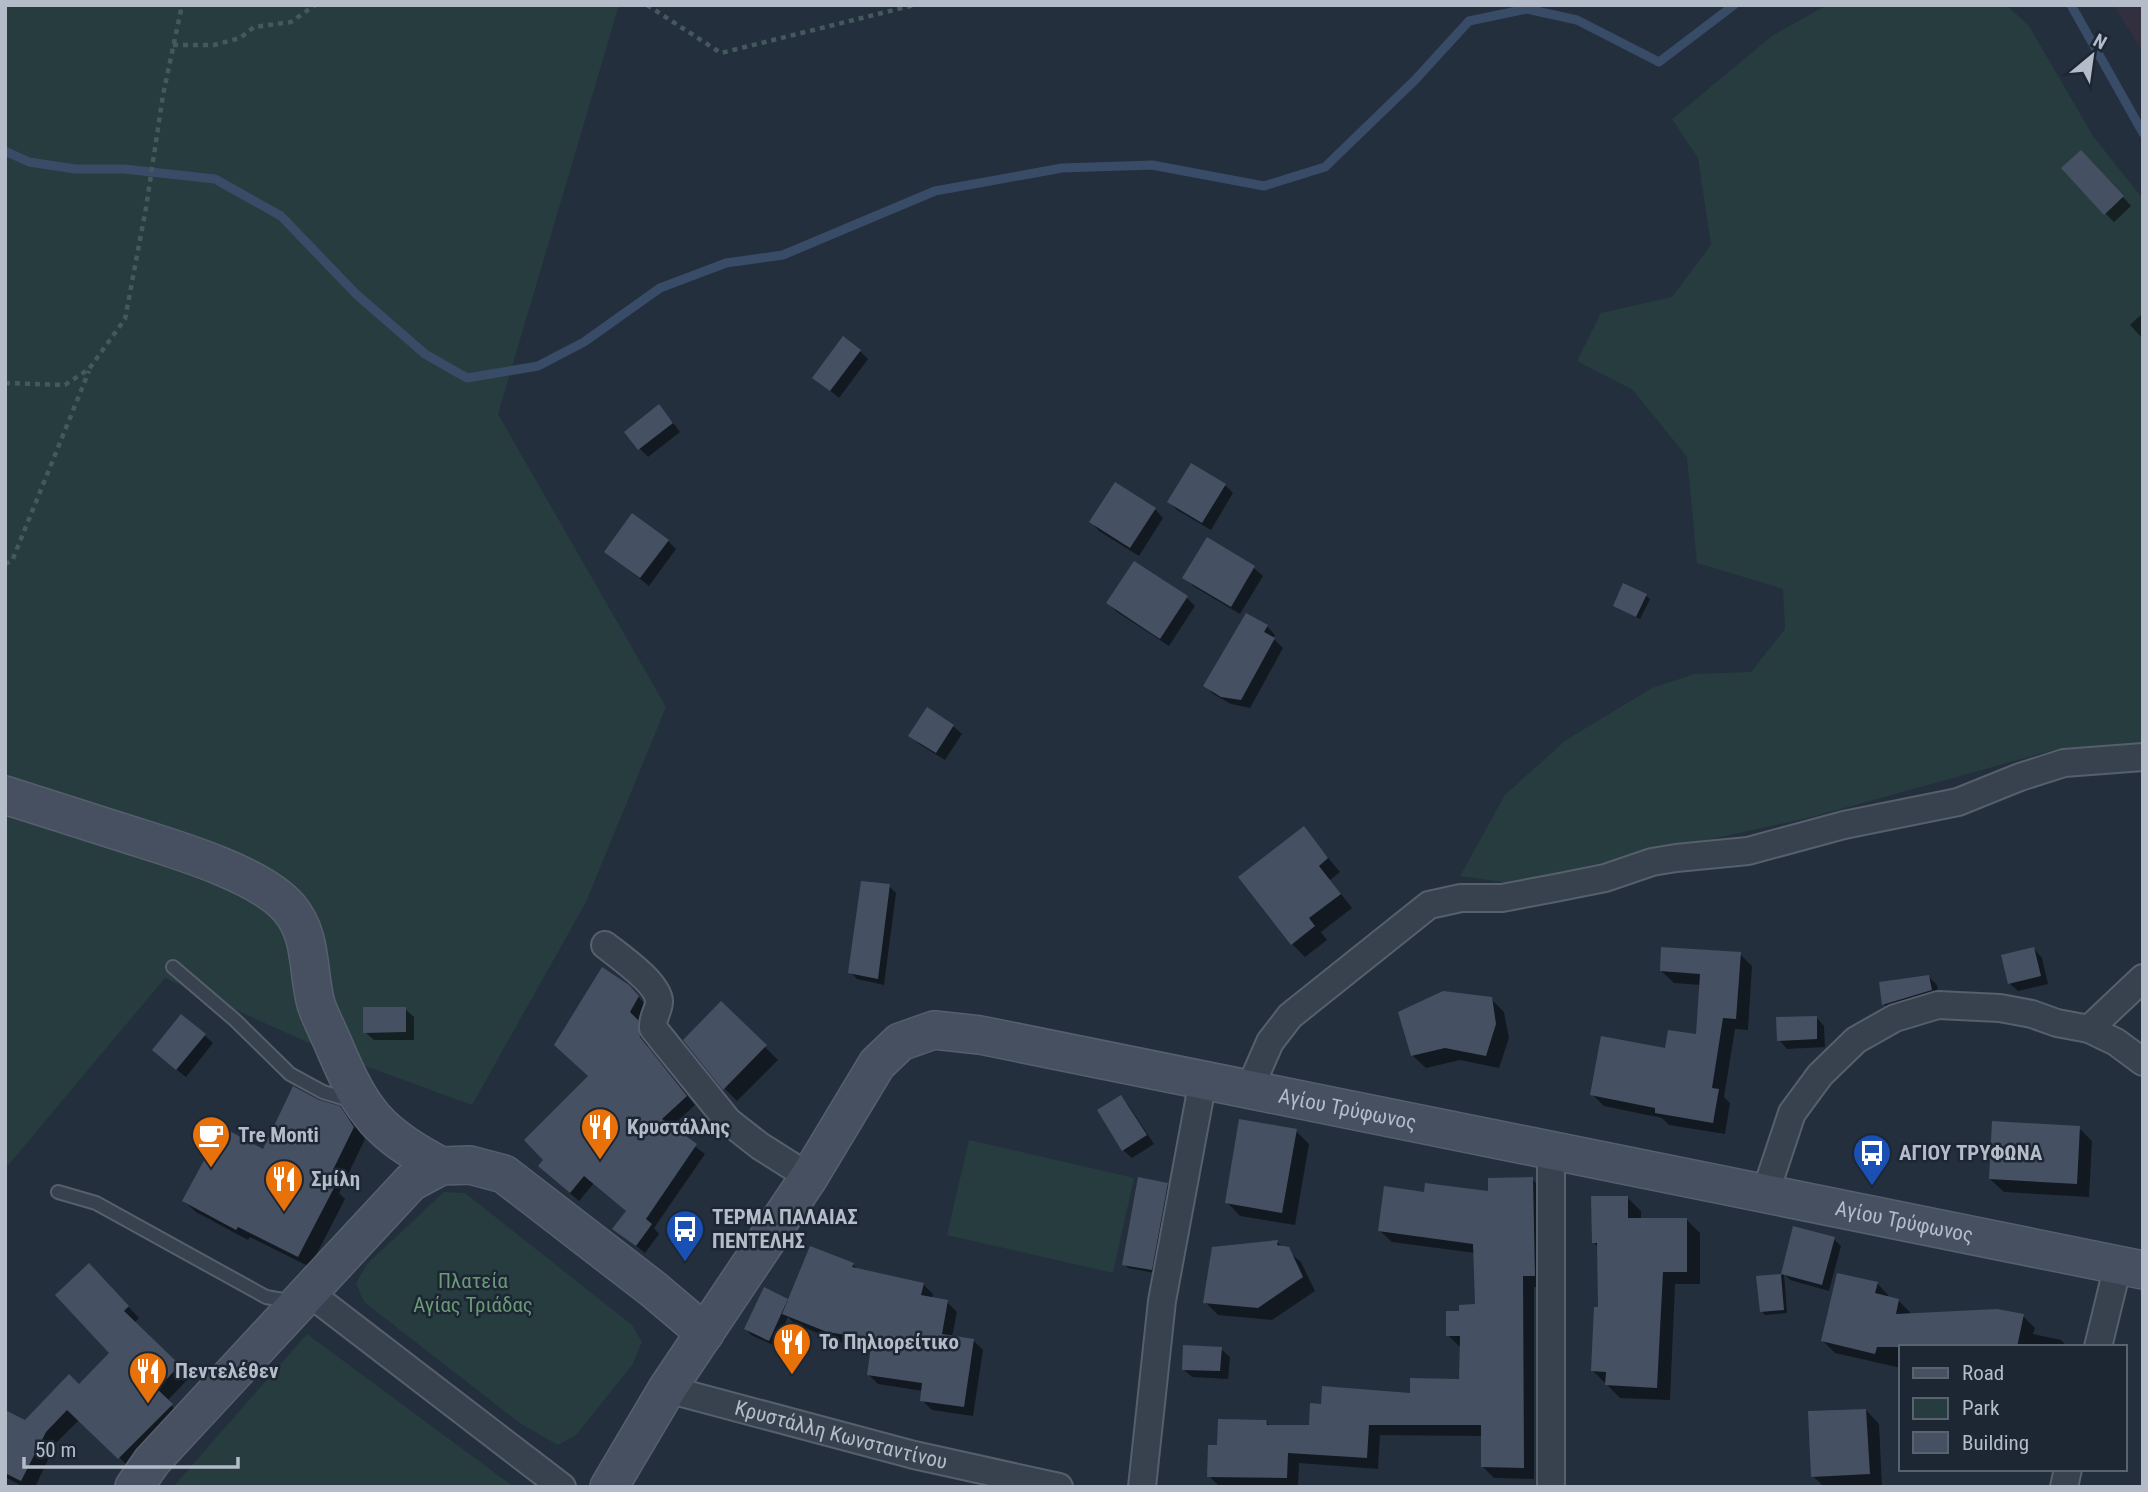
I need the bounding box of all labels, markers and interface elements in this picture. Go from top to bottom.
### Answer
north arrow [2057,21,2127,91]
text: N [2089,29,2111,54]
street label: Αγίου Τρύφωνος [1277,1084,1418,1135]
restaurant icon: Κρυστάλλης [579,1106,621,1161]
cafe icon: Tre Monti [190,1114,232,1169]
place label: Κρυστάλλης [627,1115,730,1139]
place label: Tre Monti [238,1123,319,1147]
bus stop icon: ΑΓΙΟΥ ΤΡΥΦΩΝΑ [1851,1132,1893,1187]
place label: ΑΓΙΟΥ ΤΡΥΦΩΝΑ [1899,1141,2043,1165]
restaurant icon: Σμίλη [263,1158,305,1213]
place label: Σμίλη [311,1167,360,1191]
street label: Αγίου Τρύφωνος [1833,1196,1975,1247]
place label: ΤΕΡΜΑ ΠΑΛΑΙΑΣ ΠΕΝΤΕΛΗΣ [712,1205,858,1253]
bus stop icon: ΤΕΡΜΑ ΠΑΛΑΙΑΣ ΠΕΝΤΕΛΗΣ [664,1208,706,1263]
park label: Πλατεία Αγίας Τριάδας [413,1269,533,1317]
restaurant icon: Το Πηλιορείτικο [771,1321,813,1376]
place label: Το Πηλιορείτικο [819,1330,959,1354]
legend [1899,1345,2127,1471]
restaurant icon: Πεντελέθεν [127,1350,169,1405]
place label: Πεντελέθεν [175,1359,279,1383]
text: Road [1962,1361,2004,1385]
street label: Κρυστάλλη Κωνσταντίνου [732,1396,949,1474]
text: Park [1962,1396,2000,1420]
scale bar [24,1426,238,1470]
text: Building [1962,1431,2029,1455]
text: 50 m [35,1438,76,1462]

